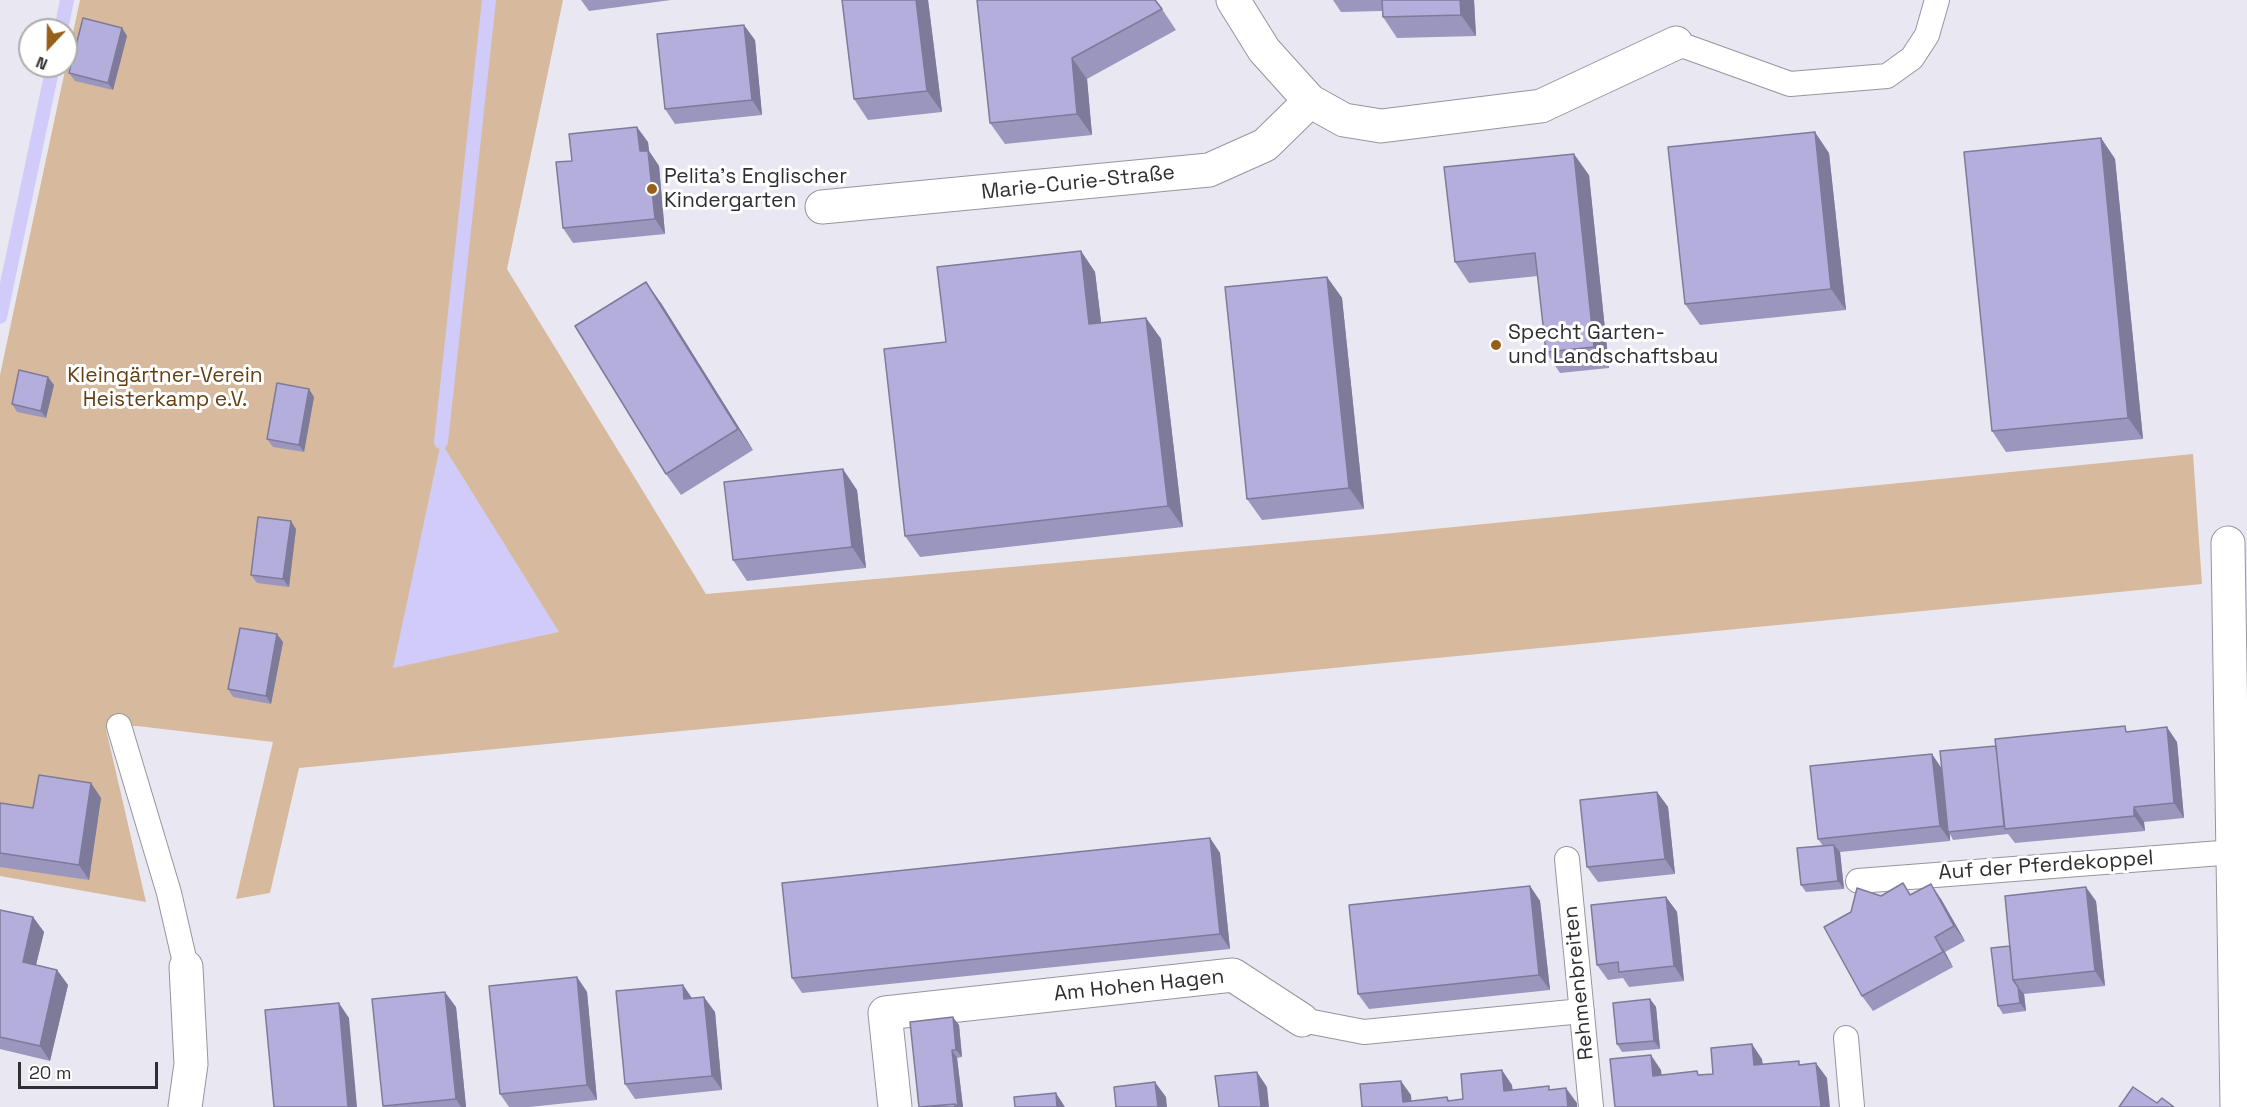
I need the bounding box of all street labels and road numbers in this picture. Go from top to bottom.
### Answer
street label: Marie-Curie-Straße [980,160,1176,206]
street label: Auf der Pferdekoppel [1938,846,2154,886]
street label: Rehmenbreiten [1558,905,1600,1061]
street label: Am Hohen Hagen [1052,965,1226,1007]

